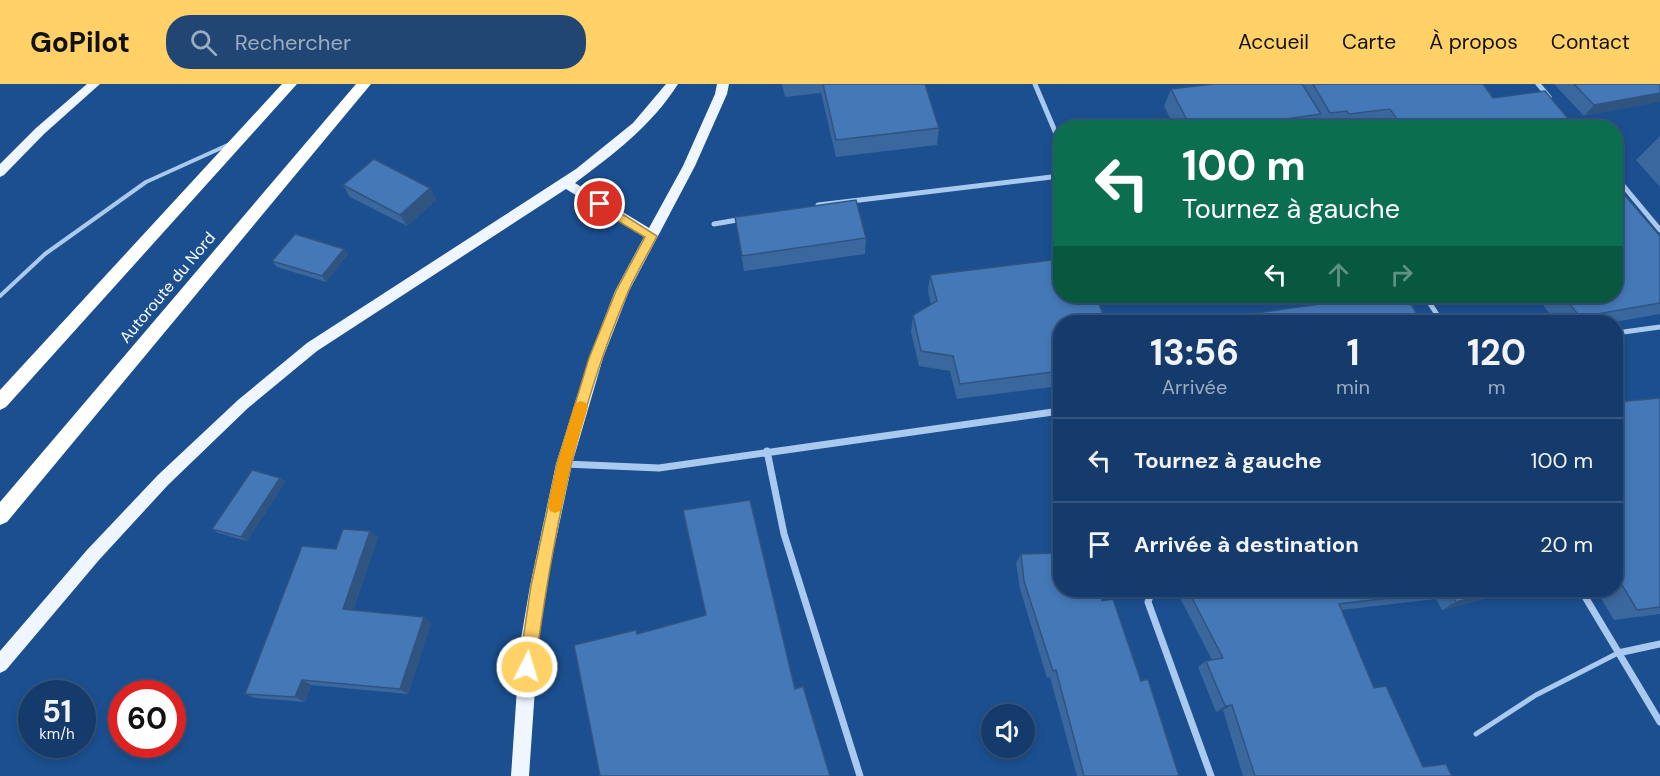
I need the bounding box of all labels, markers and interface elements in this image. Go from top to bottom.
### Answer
search box [166,15,586,69]
text: GoPilot [30,24,130,61]
icon: search [187,26,220,59]
text: Rechercher [235,28,351,57]
text: Accueil [1238,28,1309,56]
text: Carte [1342,28,1396,56]
text: À propos [1429,28,1518,56]
text: Contact [1551,28,1630,56]
text: 100 m [1182,138,1306,193]
icon: left [1083,144,1161,222]
pin [574,178,625,229]
icon: arrive [583,187,616,220]
text: Tournez à gauche [1182,191,1400,226]
street label: Autoroute du Nord [115,228,220,347]
icon: left [1259,258,1292,291]
icon: ahead [1322,258,1355,291]
icon: right [1385,258,1418,291]
text: 13:56 [1150,329,1239,376]
text: 1 [1347,329,1360,376]
text: 120 [1467,329,1526,376]
text: Arrivée [1162,374,1227,400]
text: min [1336,374,1370,400]
text: m [1488,374,1505,400]
icon: left [1083,444,1116,477]
text: Tournez à gauche [1134,446,1322,475]
text: 100 m [1531,446,1593,475]
icon: arrive [1083,528,1116,561]
text: Arrivée à destination [1134,530,1359,559]
text: 20 m [1540,530,1593,559]
position arrow [495,635,559,699]
speed limit sign: 60 [108,680,186,758]
text: 51 [42,692,72,731]
map controls [981,704,1035,758]
button: sound [981,704,1035,758]
text: km/h [39,724,75,744]

